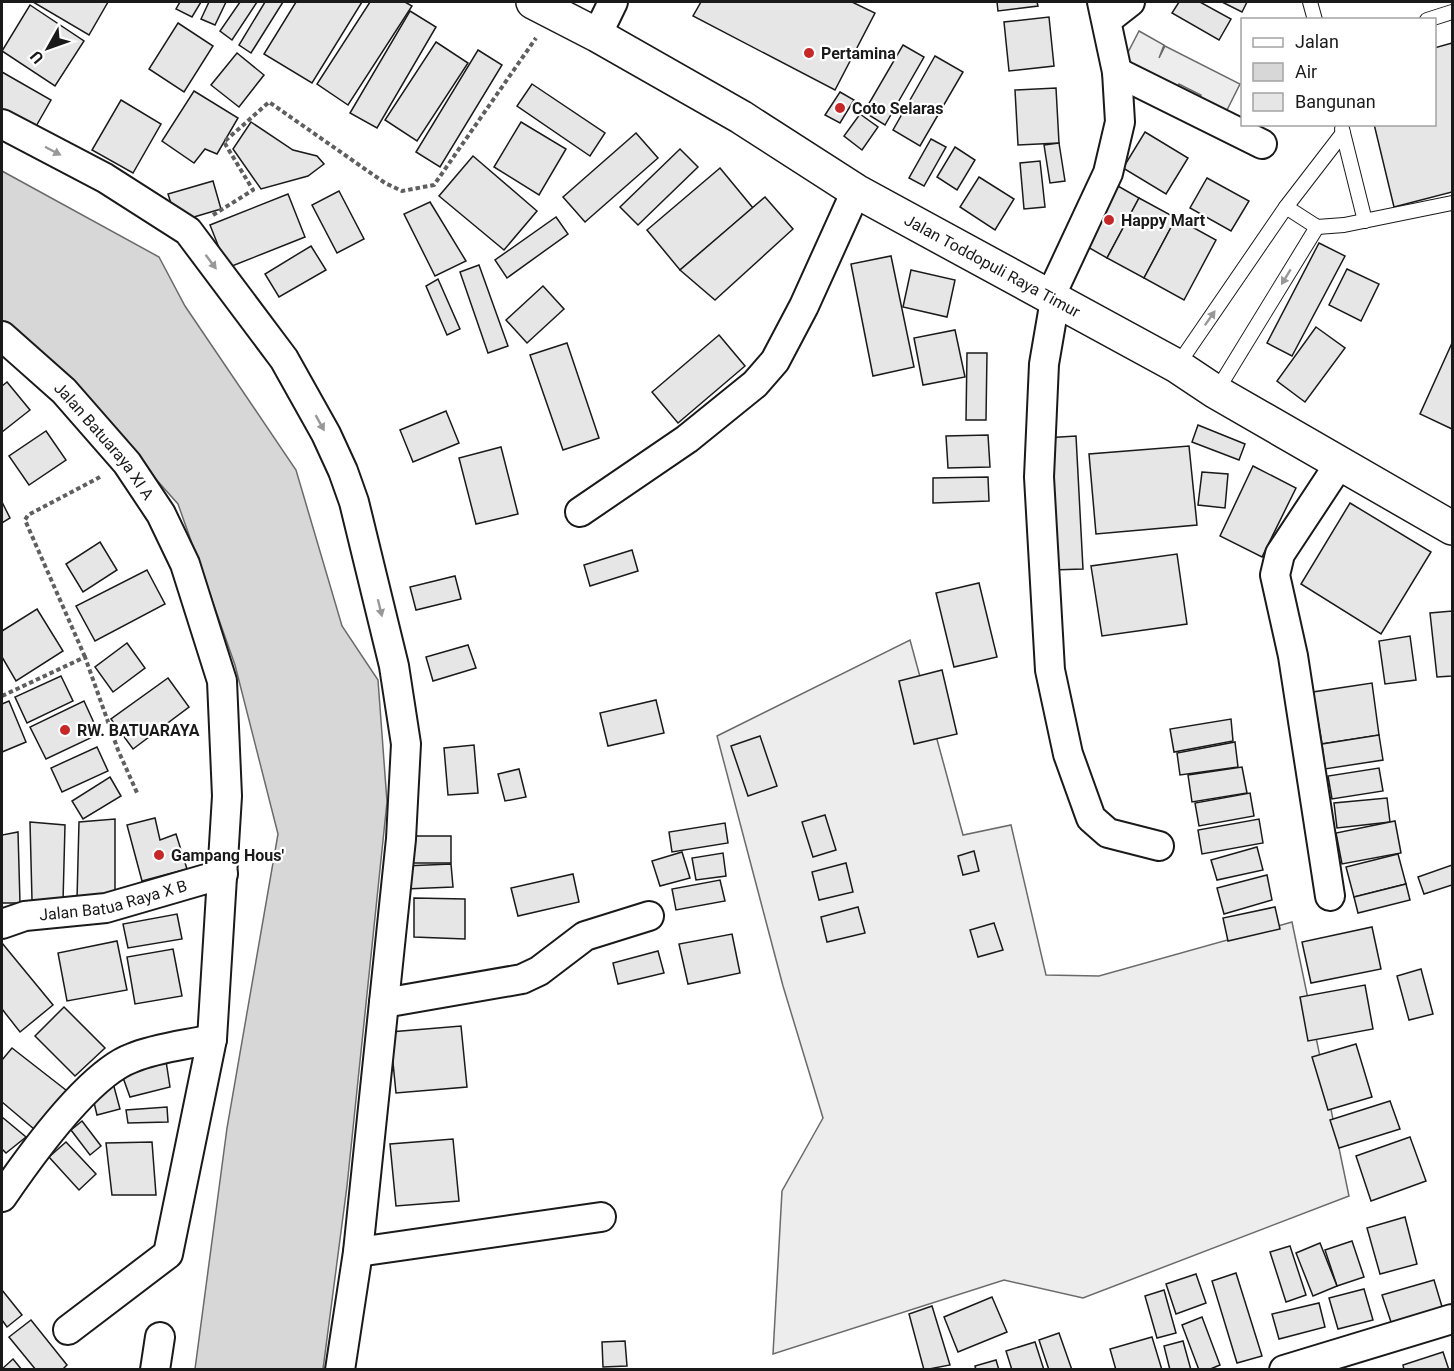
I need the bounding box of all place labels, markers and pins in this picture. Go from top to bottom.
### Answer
place label: Pertamina [821,44,896,63]
marker: Pertamina [802,46,816,60]
place label: Coto Selaras [852,99,943,118]
marker: Coto Selaras [833,101,847,115]
place label: Happy Mart [1121,211,1206,230]
marker: Happy Mart [1102,213,1116,227]
place label: RW. BATUARAYA [77,721,200,740]
marker: RW. BATUARAYA [58,723,72,737]
place label: Gampang Hous' [171,846,284,865]
marker: Gampang Hous' [152,848,166,862]

